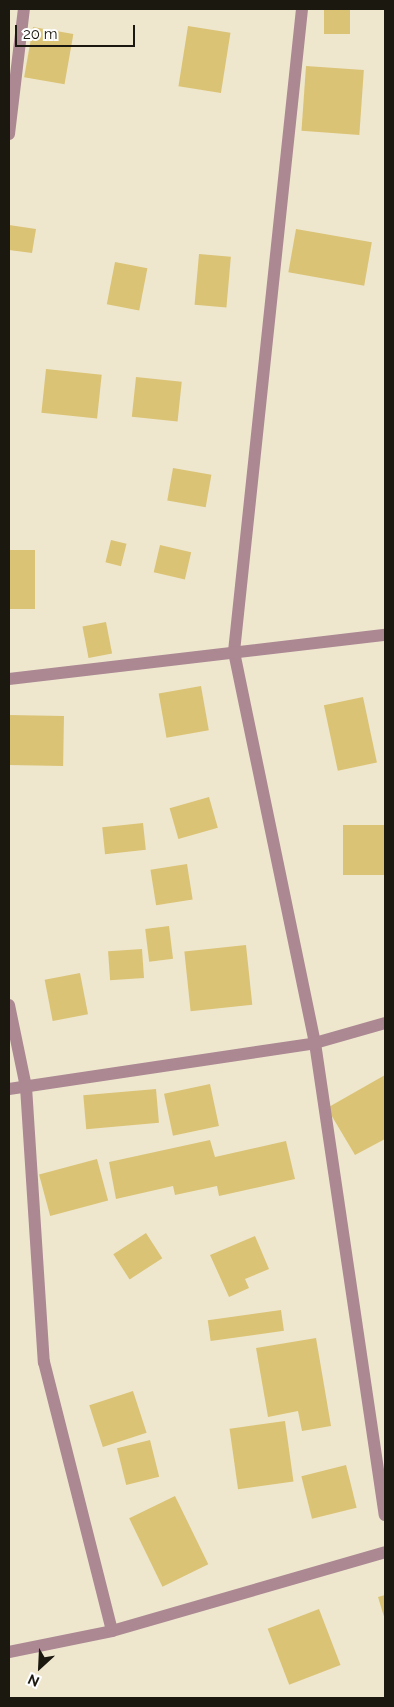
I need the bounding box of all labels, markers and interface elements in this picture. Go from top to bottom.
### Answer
scale bar [18,15,138,47]
text: 20 m [23,25,58,43]
north arrow [15,1642,65,1692]
text: N [25,1671,42,1690]

